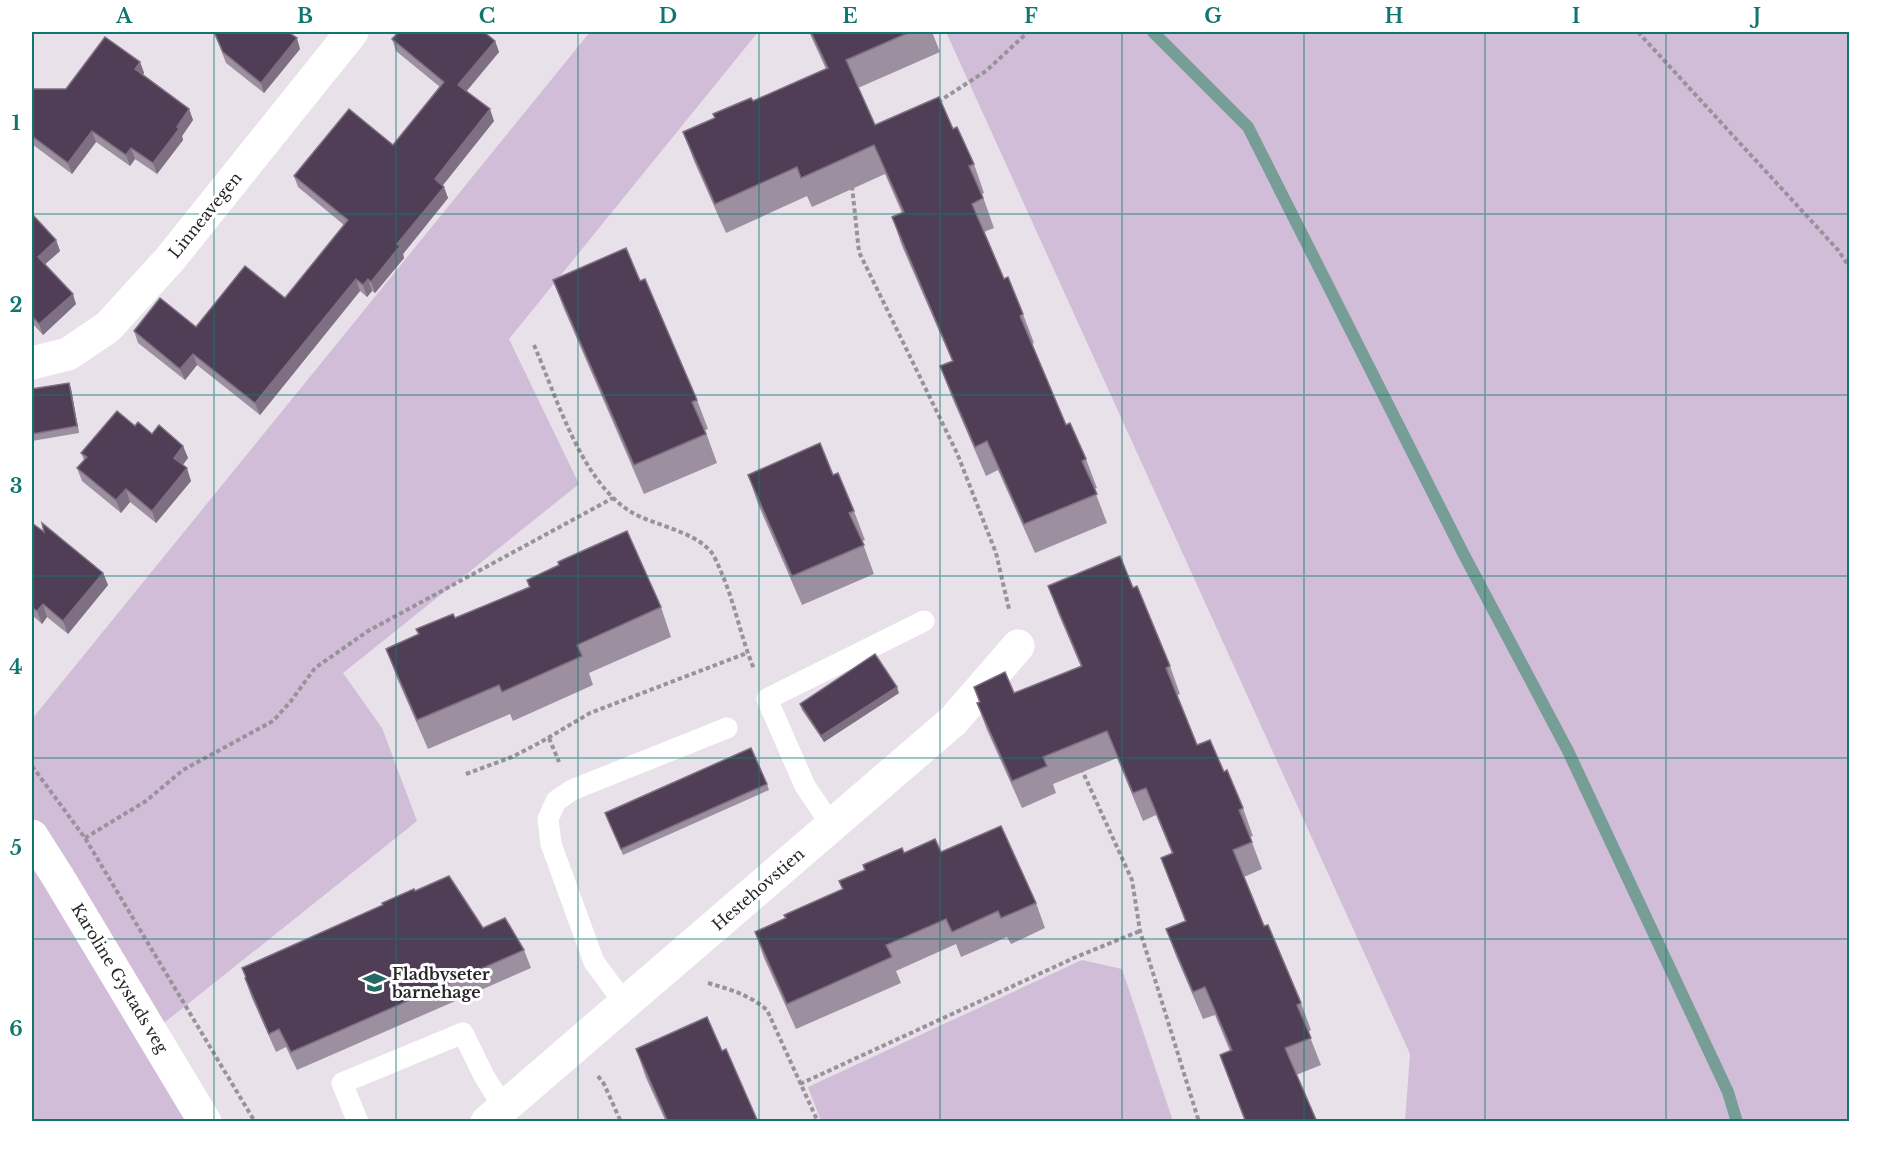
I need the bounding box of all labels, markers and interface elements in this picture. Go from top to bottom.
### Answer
text: A [115,4,133,28]
text: B [297,4,313,28]
text: C [479,4,495,28]
text: D [659,4,677,28]
text: E [842,4,858,28]
text: F [1024,4,1038,28]
text: G [1204,4,1222,28]
text: H [1385,4,1404,28]
text: I [1572,4,1580,28]
text: J [1749,4,1761,28]
text: 1 [12,111,21,135]
street label: Linneavegen [164,168,246,262]
text: 2 [9,293,23,317]
text: 3 [10,474,22,498]
text: 4 [9,655,23,679]
text: 5 [10,836,22,860]
street label: Hestehovstien [708,843,808,935]
street label: Karoline Gystads veg [67,900,173,1057]
place label: Fladbyseter barnehage [391,964,490,1002]
school or university icon: Fladbyseter barnehage [361,970,387,996]
text: 6 [9,1017,23,1041]

